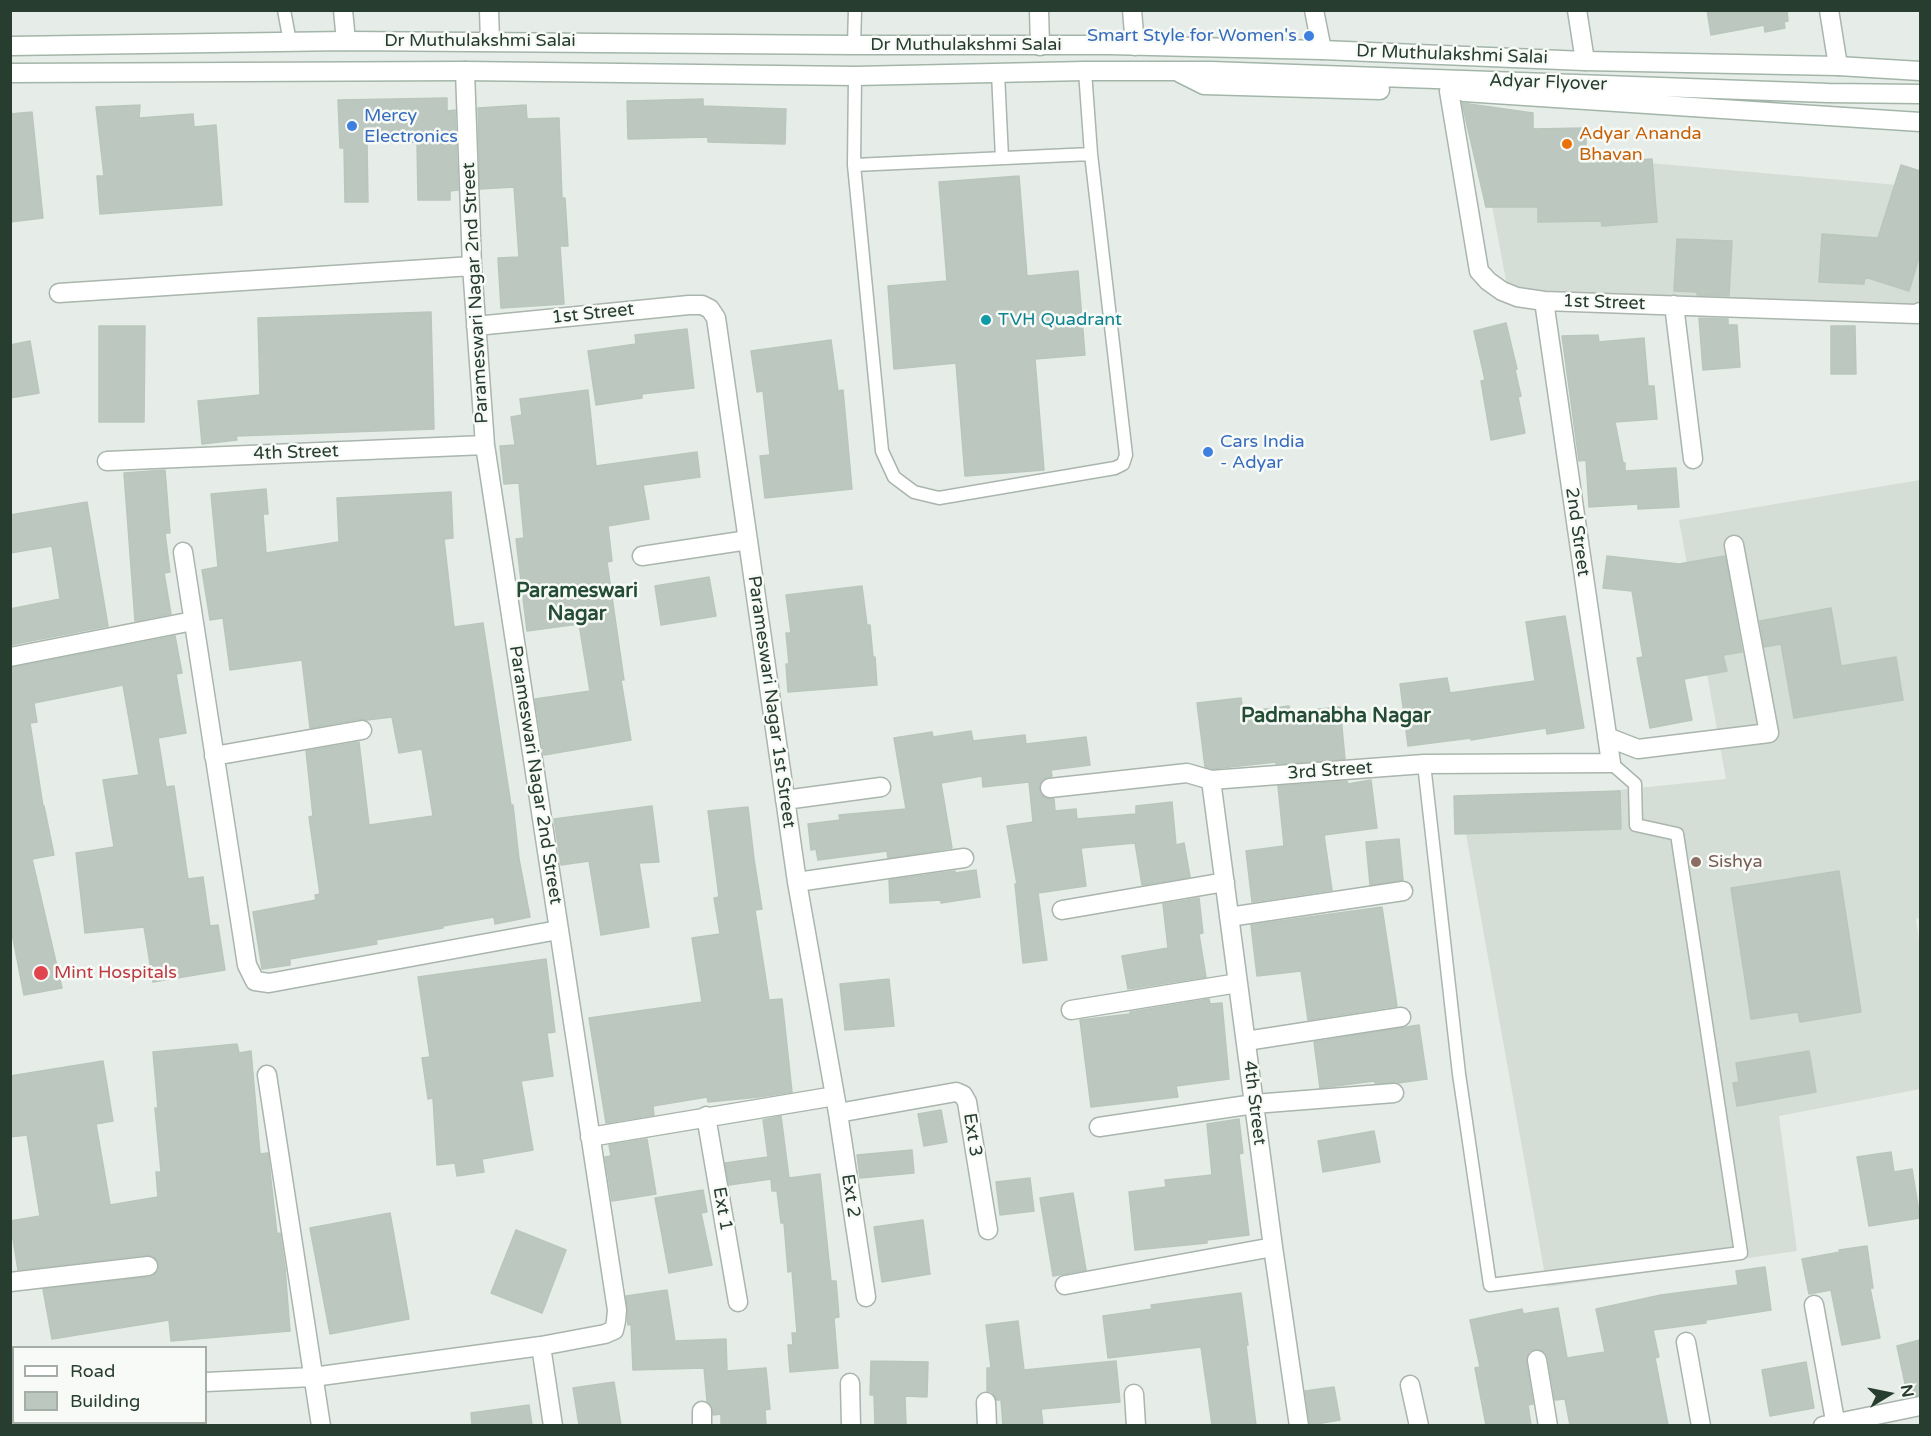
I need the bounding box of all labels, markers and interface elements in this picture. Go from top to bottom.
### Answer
place label: Smart Style for Women's [1087,25,1297,47]
marker: Smart Style for Women's [1302,29,1316,43]
street label: Dr Muthulakshmi Salai [384,30,576,52]
street label: Dr Muthulakshmi Salai [870,34,1062,56]
street label: Dr Muthulakshmi Salai [1356,41,1548,69]
street label: Adyar Flyover [1489,70,1607,96]
place label: Mercy Electronics [364,105,458,148]
marker: Mercy Electronics [345,119,359,133]
place label: Adyar Ananda Bhavan [1579,123,1702,166]
marker: Adyar Ananda Bhavan [1560,137,1574,151]
street label: Parameswari Nagar 2nd Street [458,162,494,424]
street label: 1st Street [1562,291,1646,315]
street label: 1st Street [551,299,635,329]
place label: TVH Quadrant [998,309,1122,331]
marker: TVH Quadrant [979,313,993,327]
place label: Cars India - Adyar [1220,431,1305,474]
street label: 4th Street [253,441,339,465]
marker: Cars India - Adyar [1201,445,1215,459]
street label: 2nd Street [1560,486,1594,578]
street label: Parameswari Nagar 1st Street [743,574,799,830]
district label: Parameswari Nagar [516,580,638,627]
street label: Parameswari Nagar 2nd Street [504,644,566,906]
district label: Padmanabha Nagar [1241,705,1431,729]
street label: 3rd Street [1287,757,1373,785]
place label: Sishya [1708,851,1763,873]
marker: Sishya [1689,855,1703,869]
place label: Mint Hospitals [54,962,177,984]
marker: Mint Hospitals [32,964,50,982]
street label: 4th Street [1238,1059,1270,1147]
street label: Ext 3 [958,1112,986,1158]
street label: Ext 2 [836,1173,864,1219]
street label: Ext 1 [708,1185,736,1233]
legend [12,1346,207,1424]
text: Road [70,1360,115,1382]
north arrow [1859,1364,1919,1424]
text: N [1896,1383,1918,1399]
text: Building [70,1390,140,1412]

